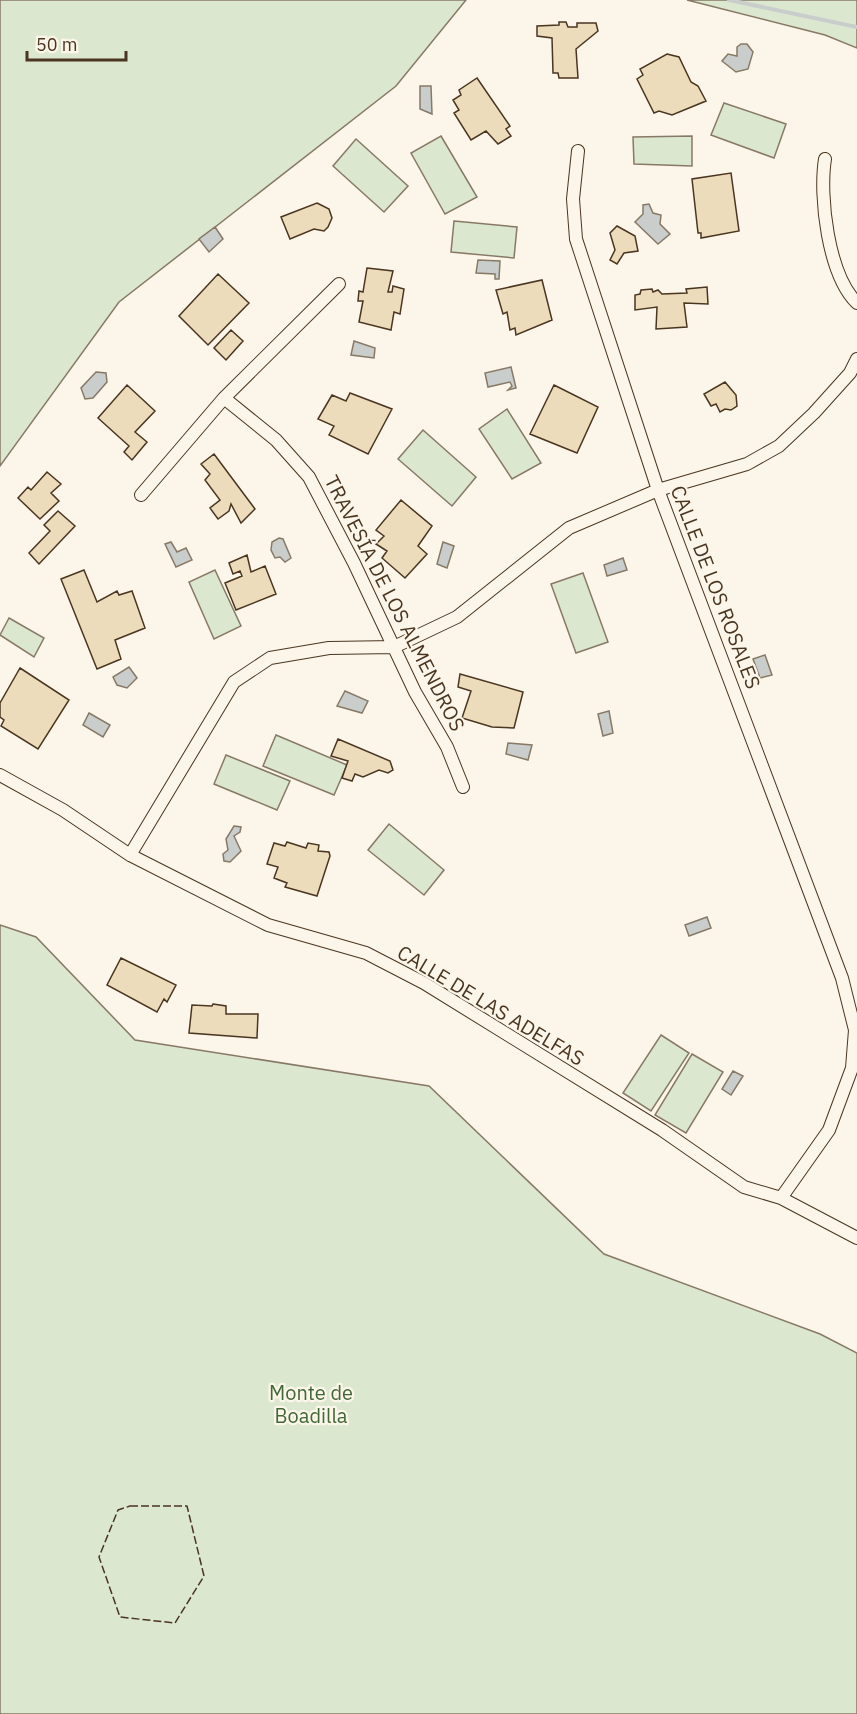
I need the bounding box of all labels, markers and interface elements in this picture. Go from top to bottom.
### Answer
scale bar [27,24,126,62]
text: 50 m [36,33,78,56]
street label: TRAVESÍA DE LOS ALMENDROS [319,471,471,735]
street label: CALLE DE LOS ROSALES [665,481,767,693]
street label: CALLE DE LAS ADELFAS [392,938,590,1072]
park label: Monte de Boadilla [269,1379,353,1429]

